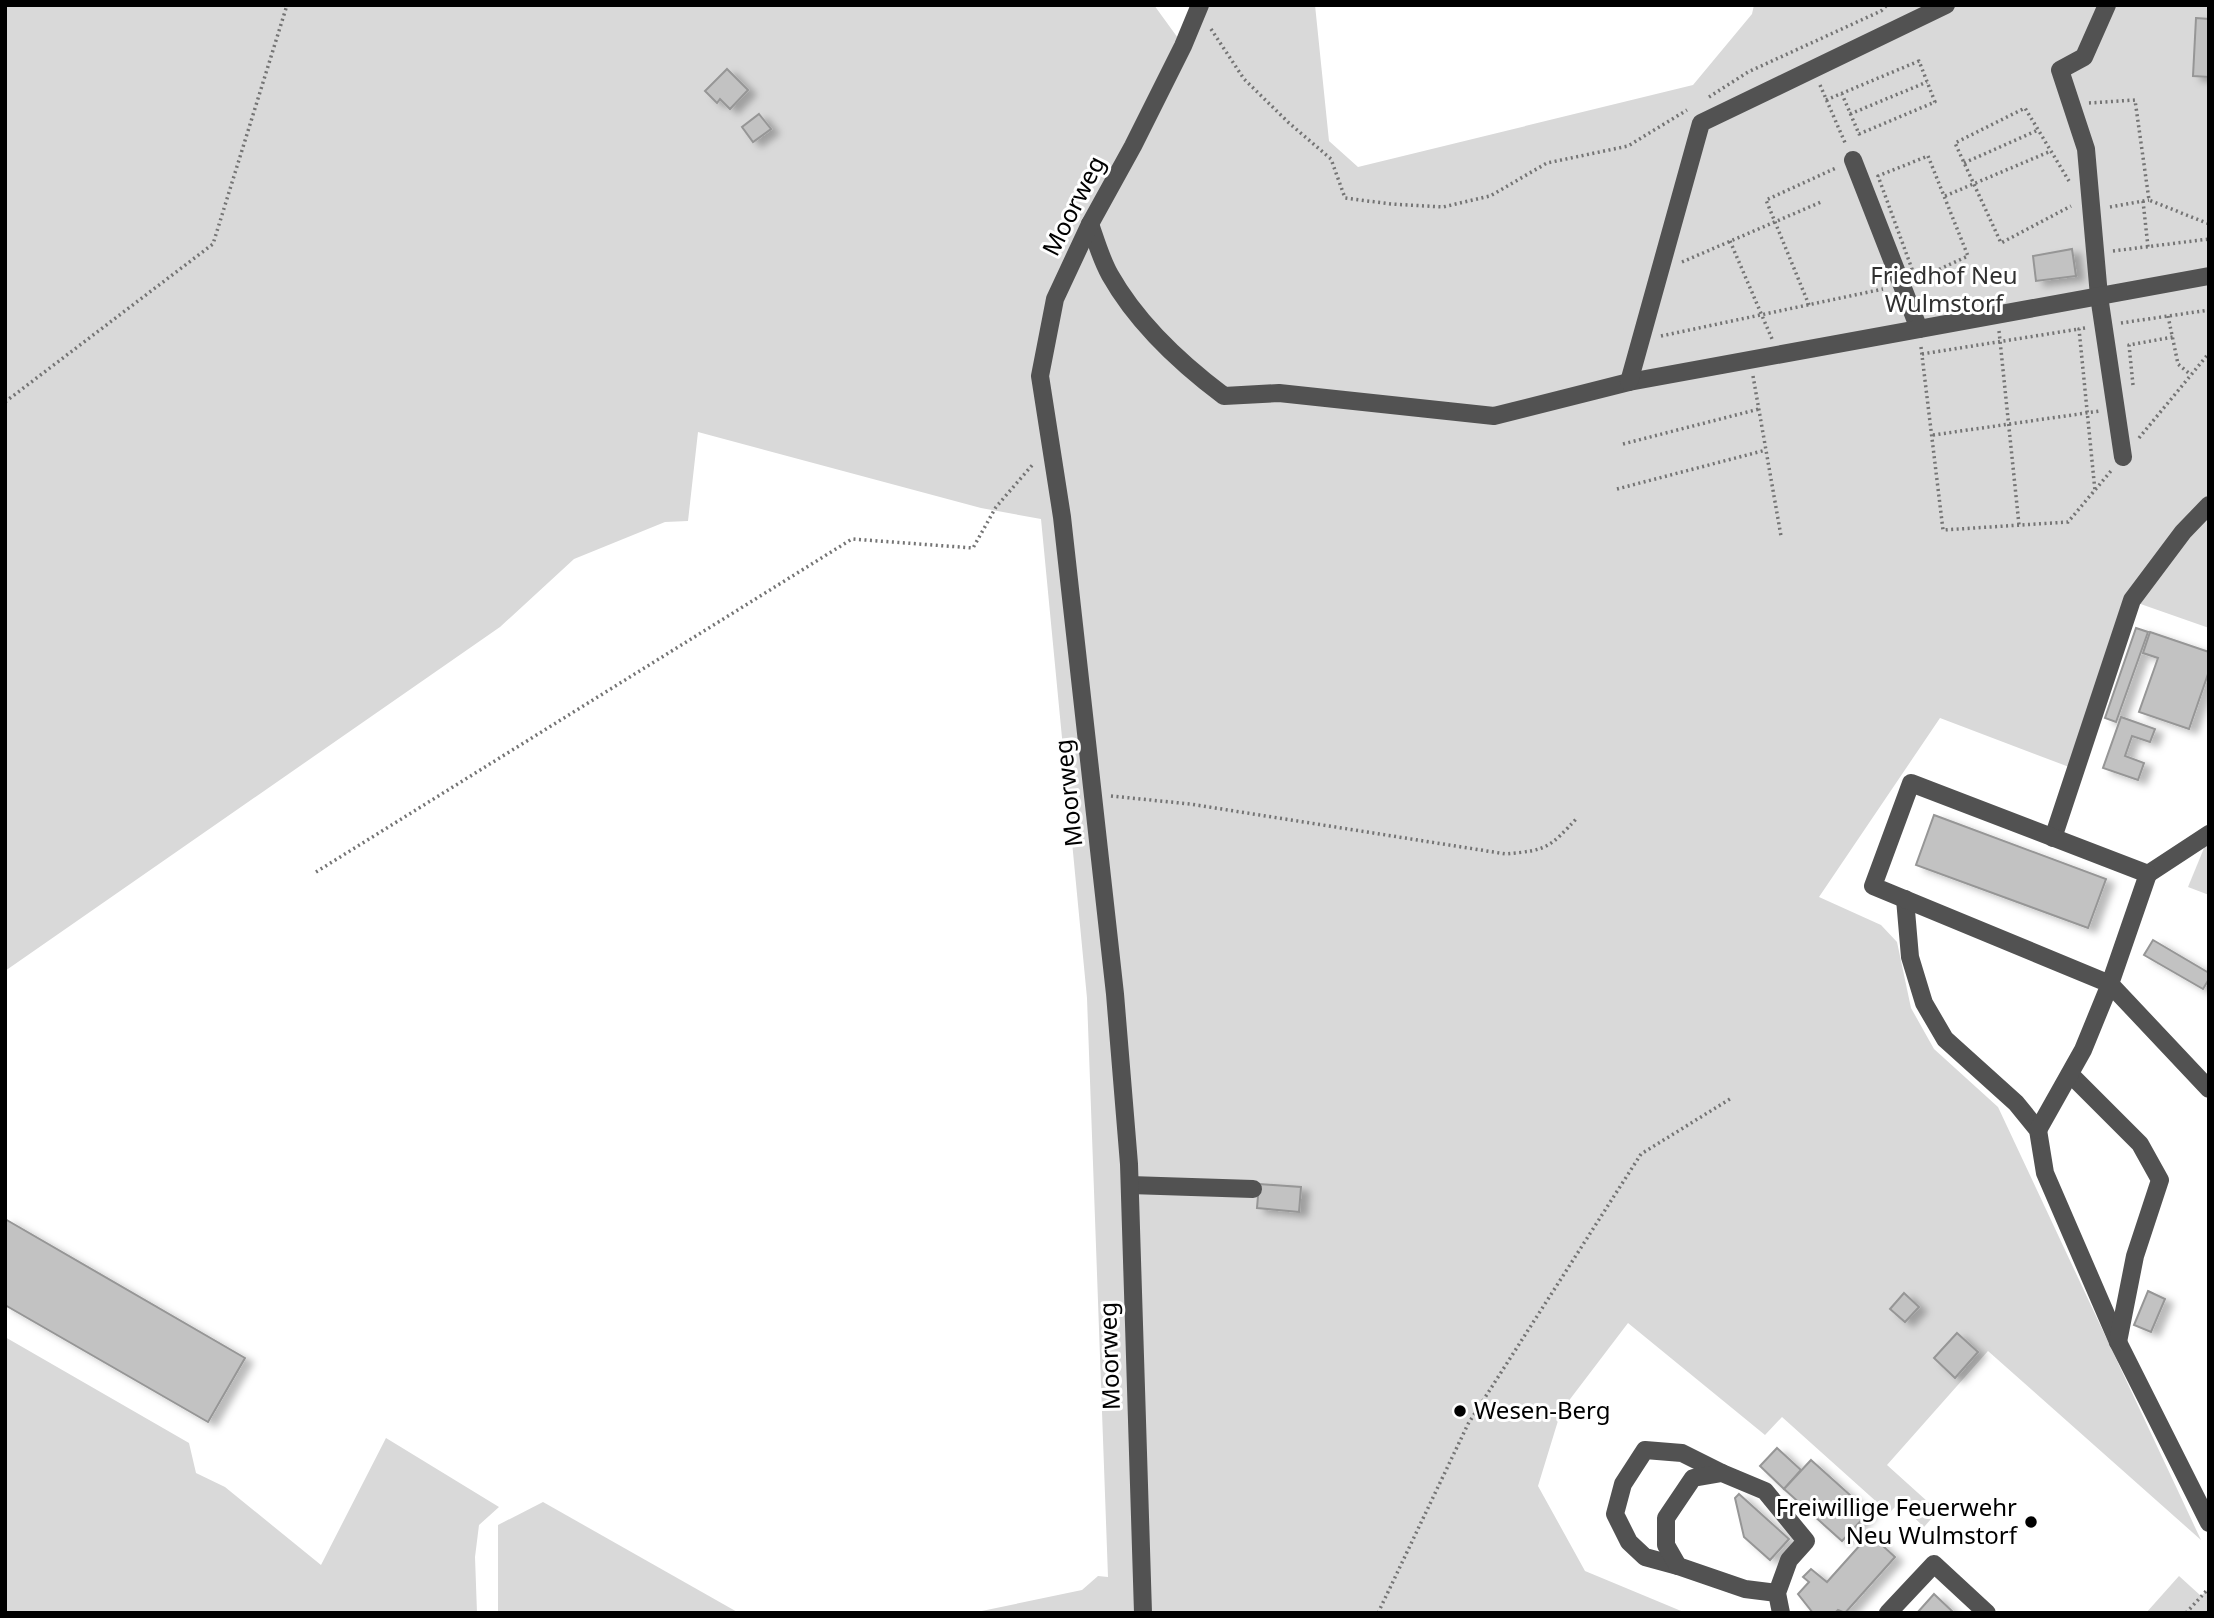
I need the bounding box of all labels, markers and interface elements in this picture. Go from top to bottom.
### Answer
street label: Moorweg [1033,150,1112,261]
park label: Friedhof Neu Wulmstorf [1870,258,2018,319]
street label: Moorweg [1045,738,1090,849]
street label: Moorweg [1090,1302,1127,1411]
place label: Wesen-Berg [1474,1393,1611,1426]
marker: Wesen-Berg [1452,1403,1468,1419]
place label: Freiwillige Feuerwehr Neu Wulmstorf [1776,1490,2019,1551]
marker: Freiwillige Feuerwehr Neu Wulmstorf [2023,1514,2039,1530]

